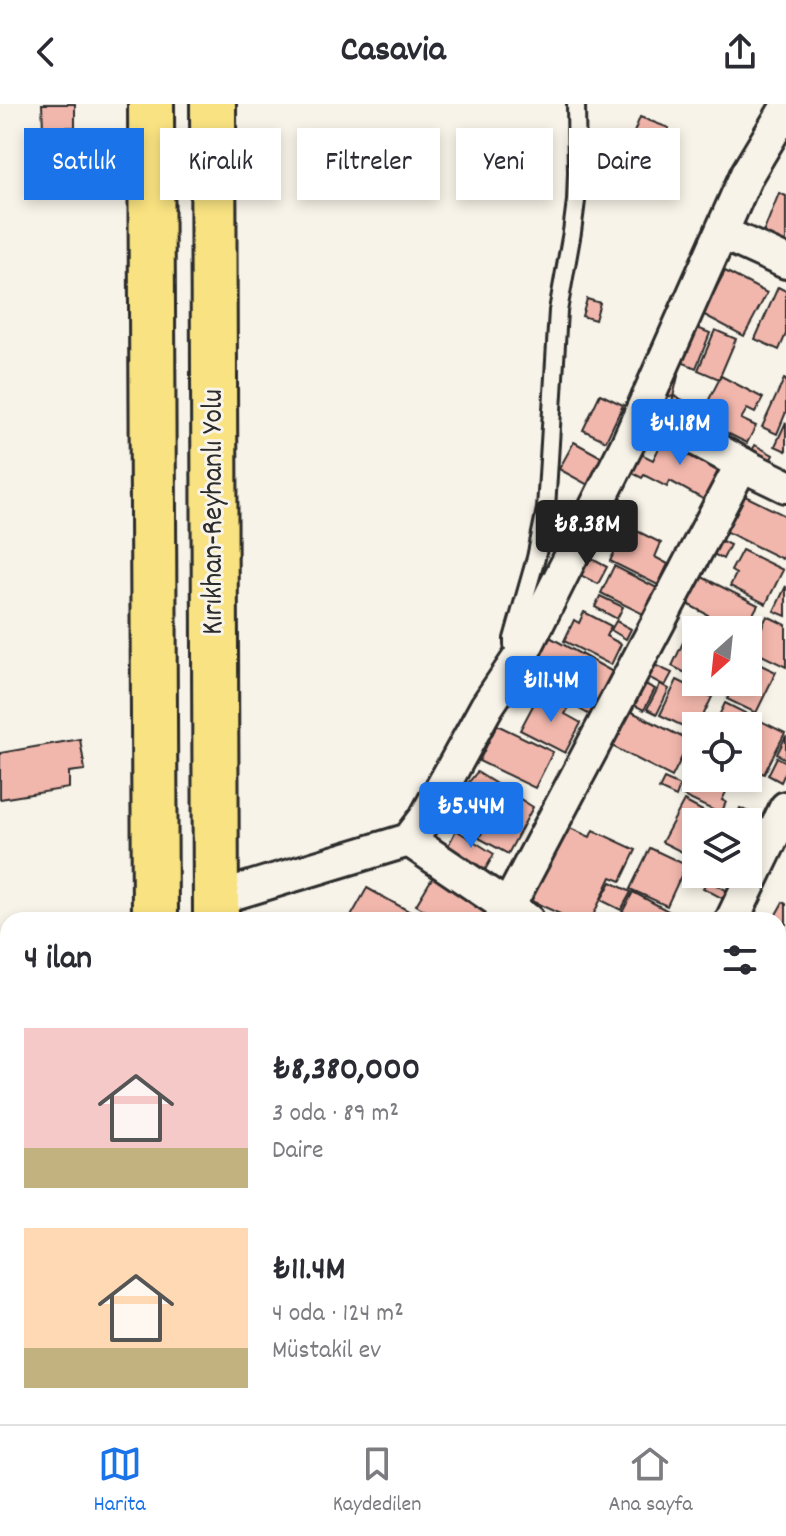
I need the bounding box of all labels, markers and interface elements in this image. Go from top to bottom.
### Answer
text: Casavia [340,26,446,78]
icon: back [24,30,68,74]
icon: share [718,30,762,74]
chip: Satılık [24,128,144,200]
chip: Kiralık [160,128,281,200]
chip: Filtreler [297,128,440,200]
chip: Yeni [456,128,553,200]
chip: Daire [569,128,680,200]
street label: Kırıkhan-Reyhanlı Yolu [194,389,237,635]
pin: ₺4.18M [615,399,745,467]
text: ₺4.18M [650,406,710,443]
pin: ₺8.38M [522,500,652,568]
text: ₺8.38M [554,507,620,544]
north arrow [682,616,762,696]
map controls [682,616,762,888]
pin: ₺11.4M [486,656,616,724]
text: ₺11.4M [523,663,579,700]
button: locate [682,712,762,792]
pin: ₺5.44M [406,782,536,850]
text: ₺5.44M [437,789,505,826]
button: layers [682,808,762,888]
text: 4 ilan [24,936,92,985]
icon: filters [718,938,762,982]
text: ₺8,380,000 [272,1047,420,1096]
icon: home [88,1060,184,1156]
text: 3 oda · 89 m² [272,1096,399,1133]
text: Daire [272,1133,323,1170]
text: ₺11.4M [272,1247,346,1296]
icon: home [88,1260,184,1356]
text: 4 oda · 124 m² [272,1296,404,1333]
text: Müstakil ev [272,1333,381,1370]
tab: Harita [93,1442,146,1521]
tab: Kaydedilen [333,1442,421,1521]
tab: Ana sayfa [608,1442,693,1521]

